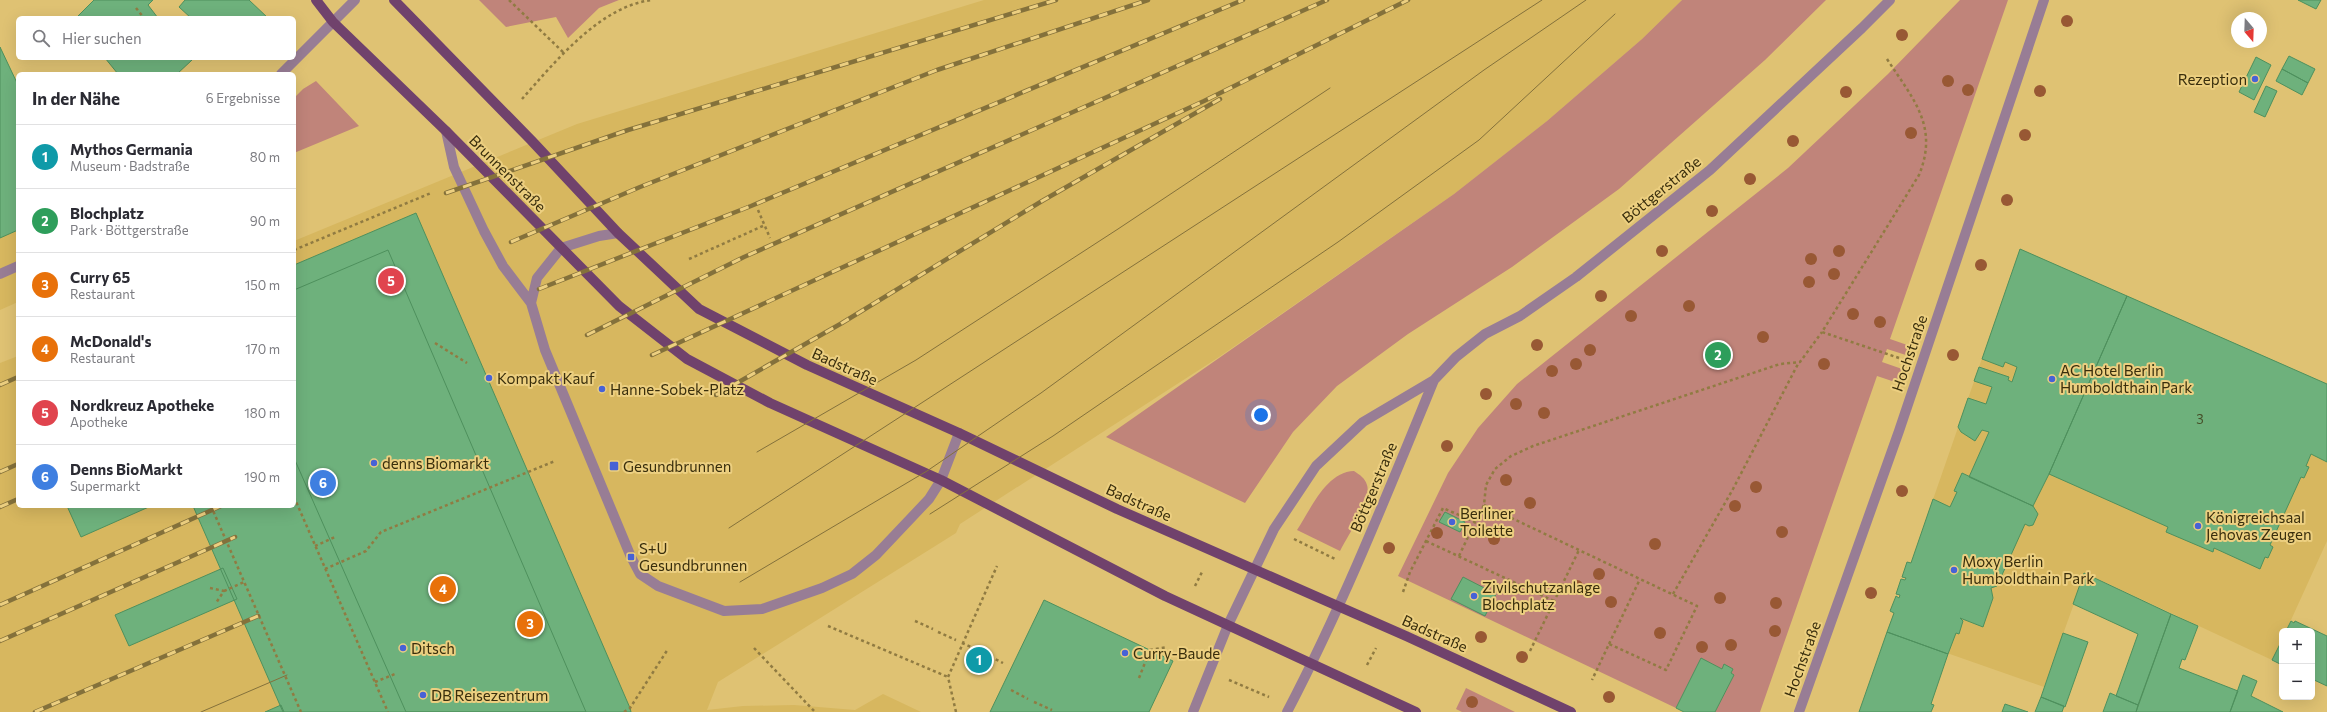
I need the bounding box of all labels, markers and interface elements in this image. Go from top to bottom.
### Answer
north arrow [2231,12,2267,48]
search box [16,16,296,60]
icon: search [30,27,52,49]
text: Hier suchen [62,29,142,47]
place label: Rezeption [2178,70,2247,88]
marker: Rezeption [2250,74,2260,84]
text: In der Nähe [32,88,120,109]
text: 6 Ergebnisse [206,90,280,106]
street label: Brunnenstraße [466,131,550,215]
text: Mythos Germania [70,140,193,158]
text: 1 [42,149,48,165]
text: 80 m [250,149,280,165]
street label: Böttgerstraße [1618,152,1704,226]
text: Museum · Badstraße [70,158,190,174]
text: Blochplatz [70,204,144,222]
text: 2 [41,213,49,229]
text: 90 m [250,213,280,229]
text: Park · Böttgerstraße [70,222,189,238]
pin: 5 [378,266,404,296]
text: Curry 65 [70,268,130,286]
text: 3 [41,277,49,293]
text: 150 m [245,277,280,293]
text: Restaurant [70,286,135,302]
street label: Hochstraße [1887,312,1931,394]
text: McDonald's [70,332,151,350]
pin: 2 [1705,340,1731,370]
text: 4 [41,341,49,357]
text: 170 m [245,341,280,357]
street label: Badstraße [809,344,881,388]
text: Restaurant [70,350,135,366]
place label: AC Hotel Berlin Humboldthain Park [2060,361,2192,396]
place label: Kompakt Kauf [497,369,595,387]
marker: Kompakt Kauf [484,373,494,383]
marker: AC Hotel Berlin Humboldthain Park [2047,374,2057,384]
place label: Hanne-Sobek-Platz [610,380,744,398]
marker: Hanne-Sobek-Platz [597,384,607,394]
text: Nordkreuz Apotheke [70,396,214,414]
text: 5 [41,405,49,421]
text: 180 m [244,405,280,421]
your location [1251,405,1271,425]
house number: 3 [2196,411,2204,427]
text: Apotheke [70,414,128,430]
street label: Böttgerstraße [1346,439,1400,535]
place label: denns Biomarkt [382,454,489,472]
place label: Gesundbrunnen [623,457,731,475]
marker: denns Biomarkt [369,458,379,468]
text: Denns BioMarkt [70,460,183,478]
marker: Gesundbrunnen [608,460,620,472]
pin: 6 [310,468,336,498]
text: 6 [41,469,49,485]
text: 190 m [244,469,280,485]
text: Supermarkt [70,478,140,494]
street label: Badstraße [1103,480,1175,524]
place label: Berliner Toilette [1460,504,1514,539]
place label: Königreichsaal Jehovas Zeugen [2206,508,2312,543]
marker: Berliner Toilette [1447,517,1457,527]
marker: Königreichsaal Jehovas Zeugen [2193,521,2203,531]
place label: S+U Gesundbrunnen [639,539,747,574]
marker: S+U Gesundbrunnen [626,552,636,562]
place label: Moxy Berlin Humboldthain Park [1962,552,2094,587]
marker: Moxy Berlin Humboldthain Park [1949,565,1959,575]
pin: 4 [430,574,456,604]
place label: Zivilschutzanlage Blochplatz [1482,578,1600,613]
marker: Zivilschutzanlage Blochplatz [1469,591,1479,601]
pin: 3 [517,609,543,639]
street label: Badstraße [1399,611,1471,655]
street label: Hochstraße [1780,618,1824,700]
map controls [2279,628,2315,700]
button: + [2279,628,2315,664]
place label: Ditsch [411,639,455,657]
marker: Ditsch [398,643,408,653]
place label: Curry-Baude [1133,644,1220,662]
pin: 1 [966,645,992,675]
marker: Curry-Baude [1120,648,1130,658]
button: − [2279,664,2315,700]
place label: DB Reisezentrum [431,686,548,704]
marker: DB Reisezentrum [418,690,428,700]

